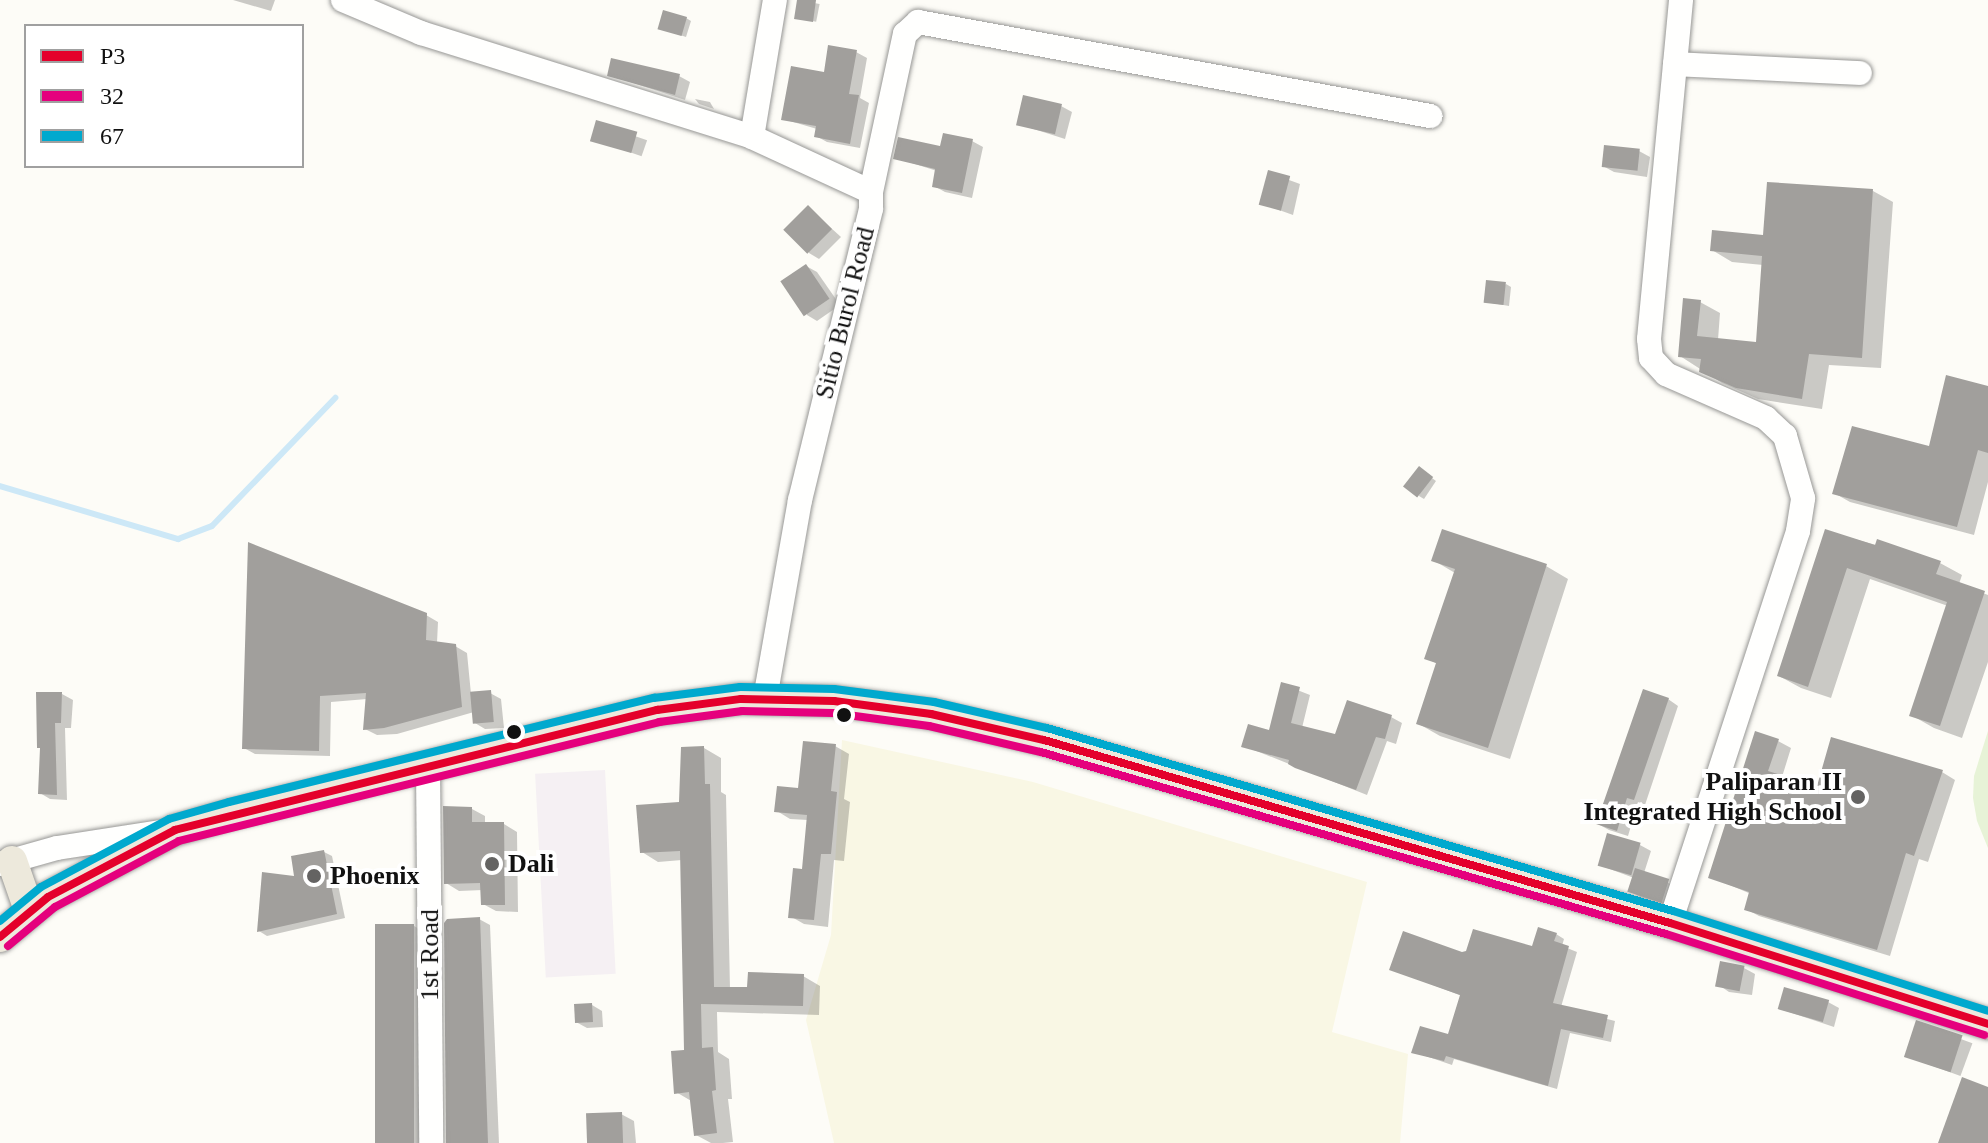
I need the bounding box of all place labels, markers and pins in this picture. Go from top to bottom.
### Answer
unlabelled marker [836,707,852,723]
unlabelled marker [506,724,522,740]
place label: Paliparan II Integrated High School [1583,766,1842,828]
marker: Paliparan II Integrated High School [1849,788,1867,806]
place label: Dali [508,848,554,880]
marker: Dali [483,855,501,873]
place label: Phoenix [330,860,420,892]
marker: Phoenix [305,867,323,885]

